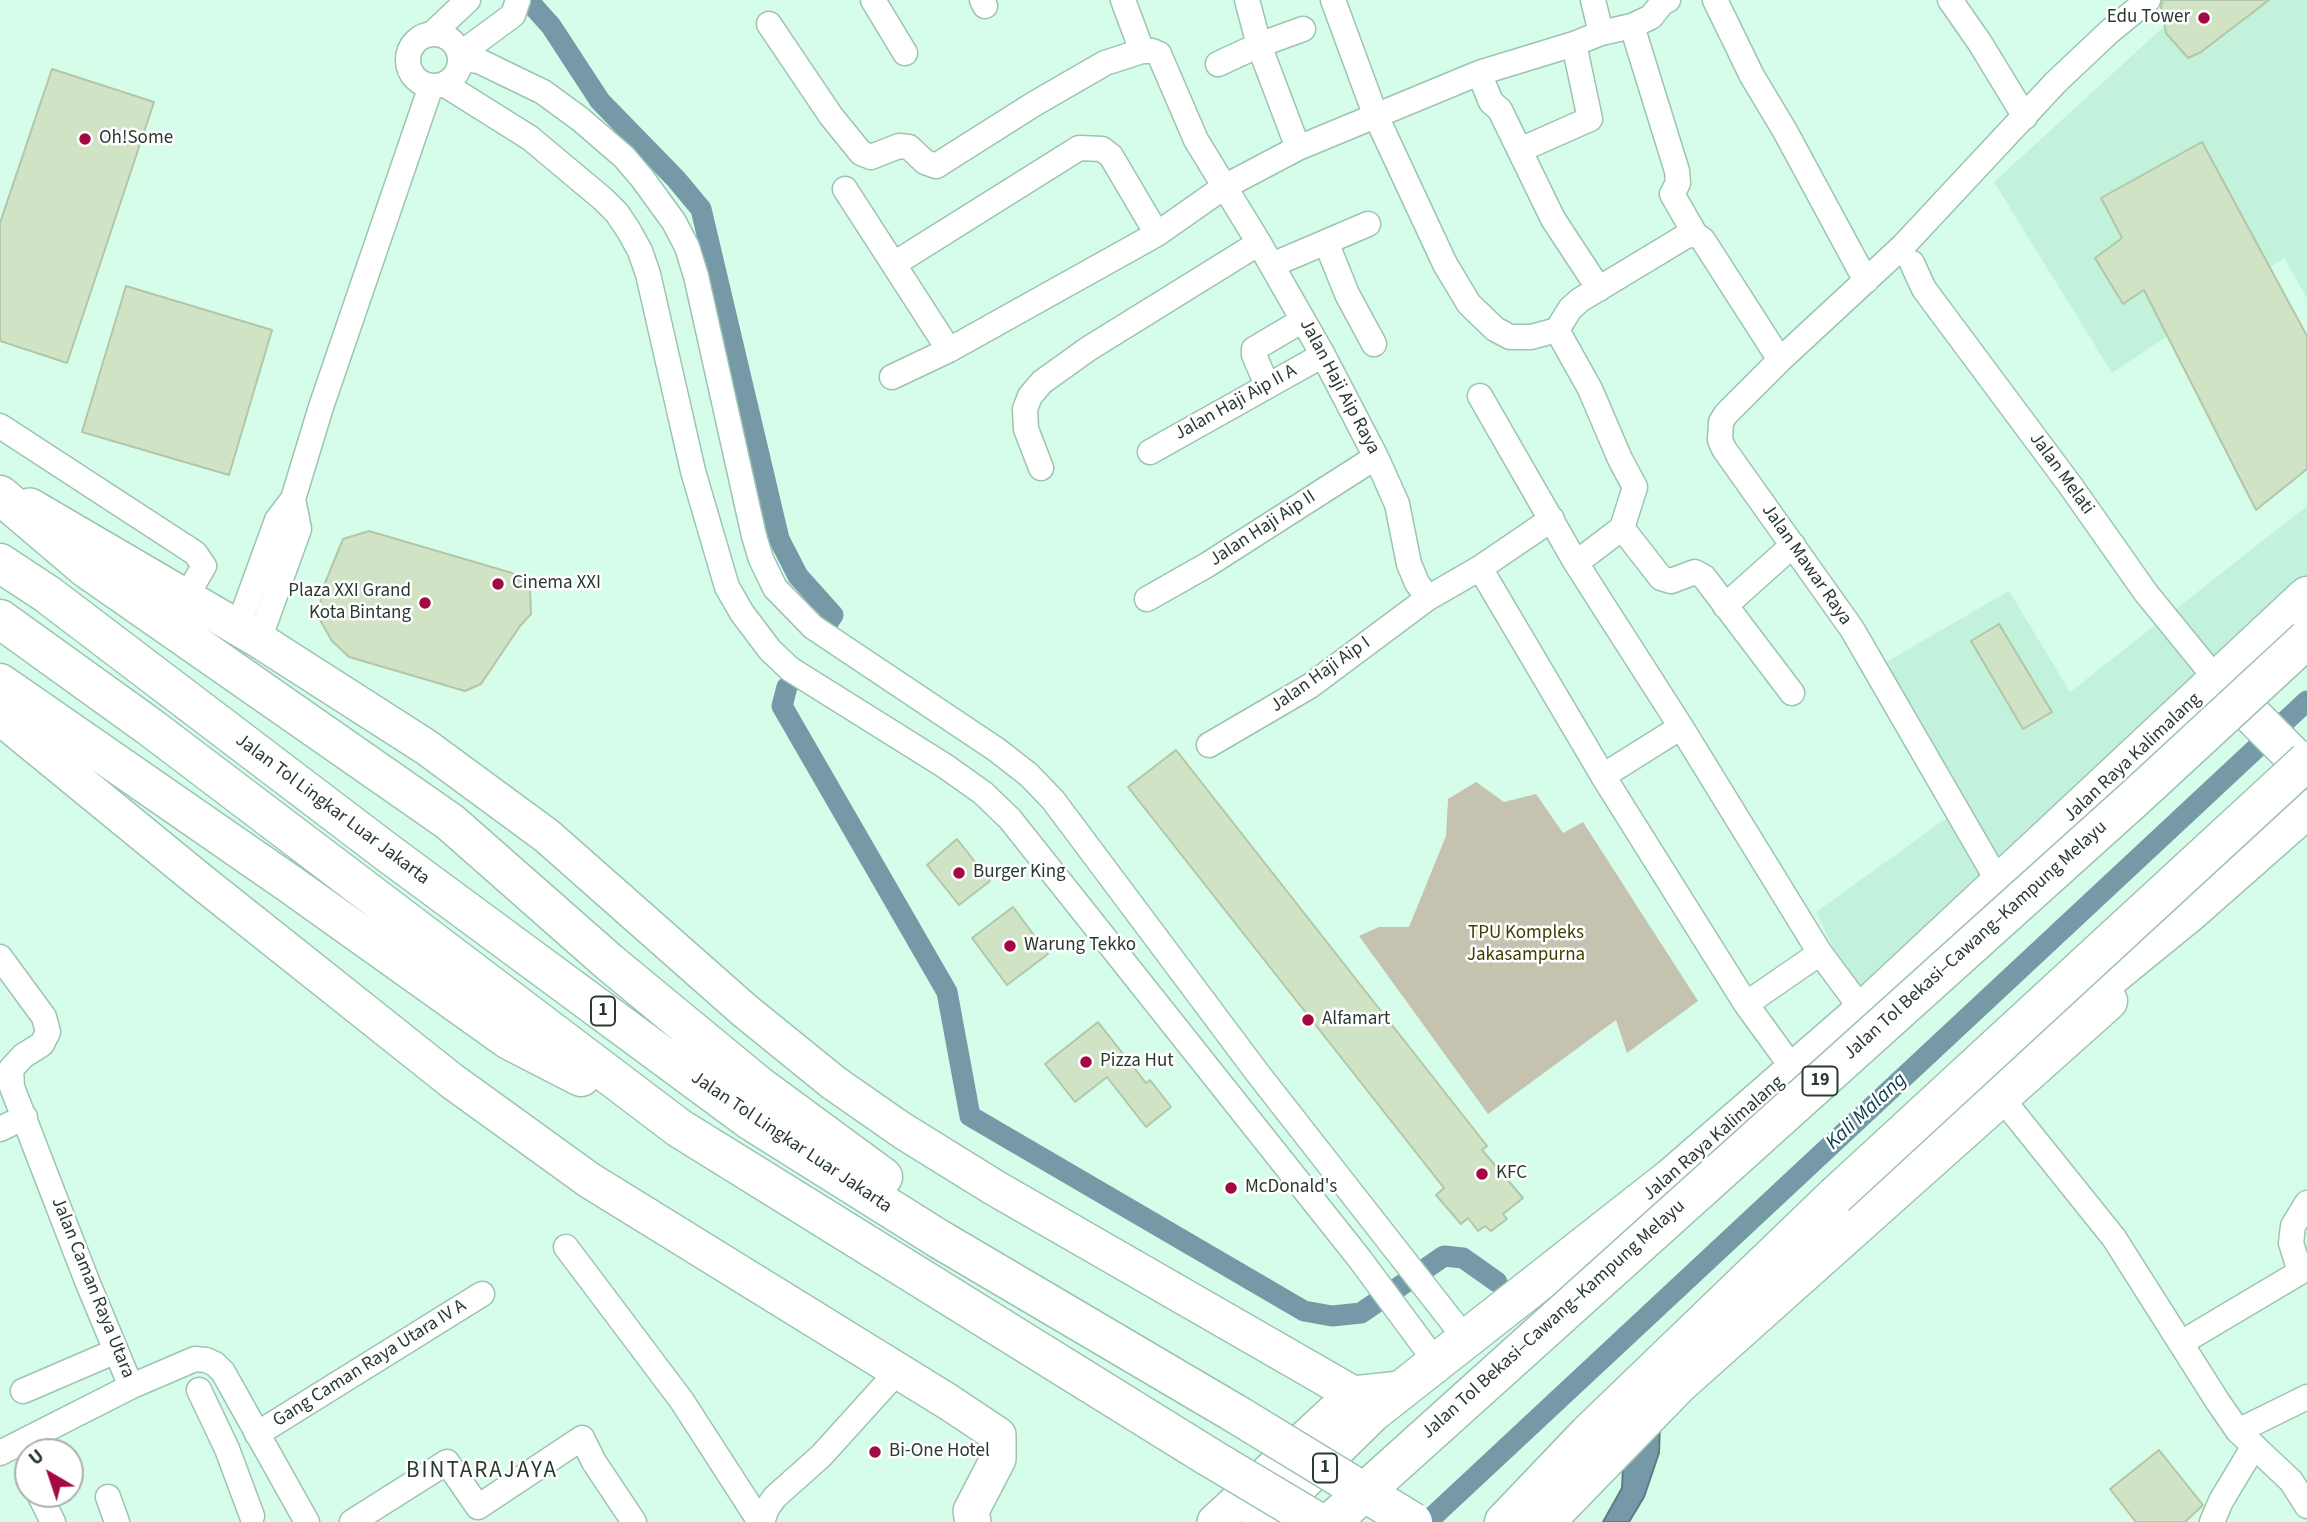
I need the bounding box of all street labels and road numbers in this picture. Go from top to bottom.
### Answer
street label: Jalan Haji Aip Raya [1294,315,1384,459]
street label: Jalan Haji Aip II A [1171,360,1301,446]
street label: Jalan Melati [2024,429,2098,519]
street label: Jalan Haji Aip II [1206,486,1320,572]
street label: Jalan Mawar Raya [1756,500,1856,630]
street label: Jalan Haji Aip I [1267,632,1375,718]
street label: Jalan Raya Kalimalang [2060,689,2206,827]
street label: Jalan Tol Lingkar Luar Jakarta [230,730,434,890]
street label: Jalan Tol Bekasi–Cawang–Kampung Melayu [1840,817,2112,1065]
road number: 1 [591,996,615,1026]
road number: 19 [1802,1066,1838,1096]
street label: Jalan Tol Lingkar Luar Jakarta [686,1067,896,1219]
street label: Jalan Raya Kalimalang [1639,1072,1789,1206]
street label: Jalan Caman Raya Utara [45,1194,139,1382]
street label: Jalan Tol Bekasi–Cawang–Kampung Melayu [1418,1196,1690,1444]
street label: Gang Caman Raya Utara IV A [269,1295,471,1433]
road number: 1 [1313,1454,1337,1483]

